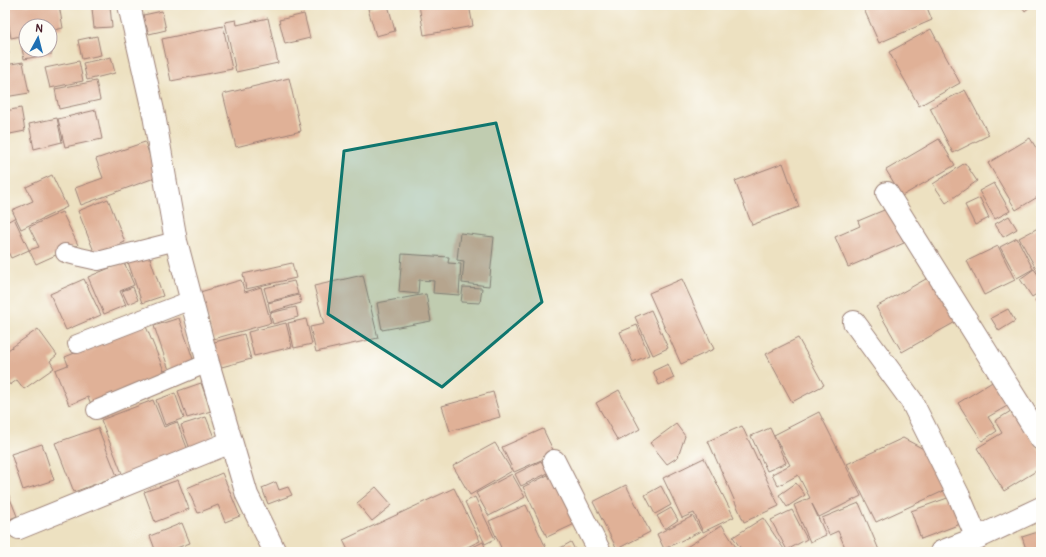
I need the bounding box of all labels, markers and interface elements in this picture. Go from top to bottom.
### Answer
north arrow [18,18,58,58]
text: N [35,22,44,36]

